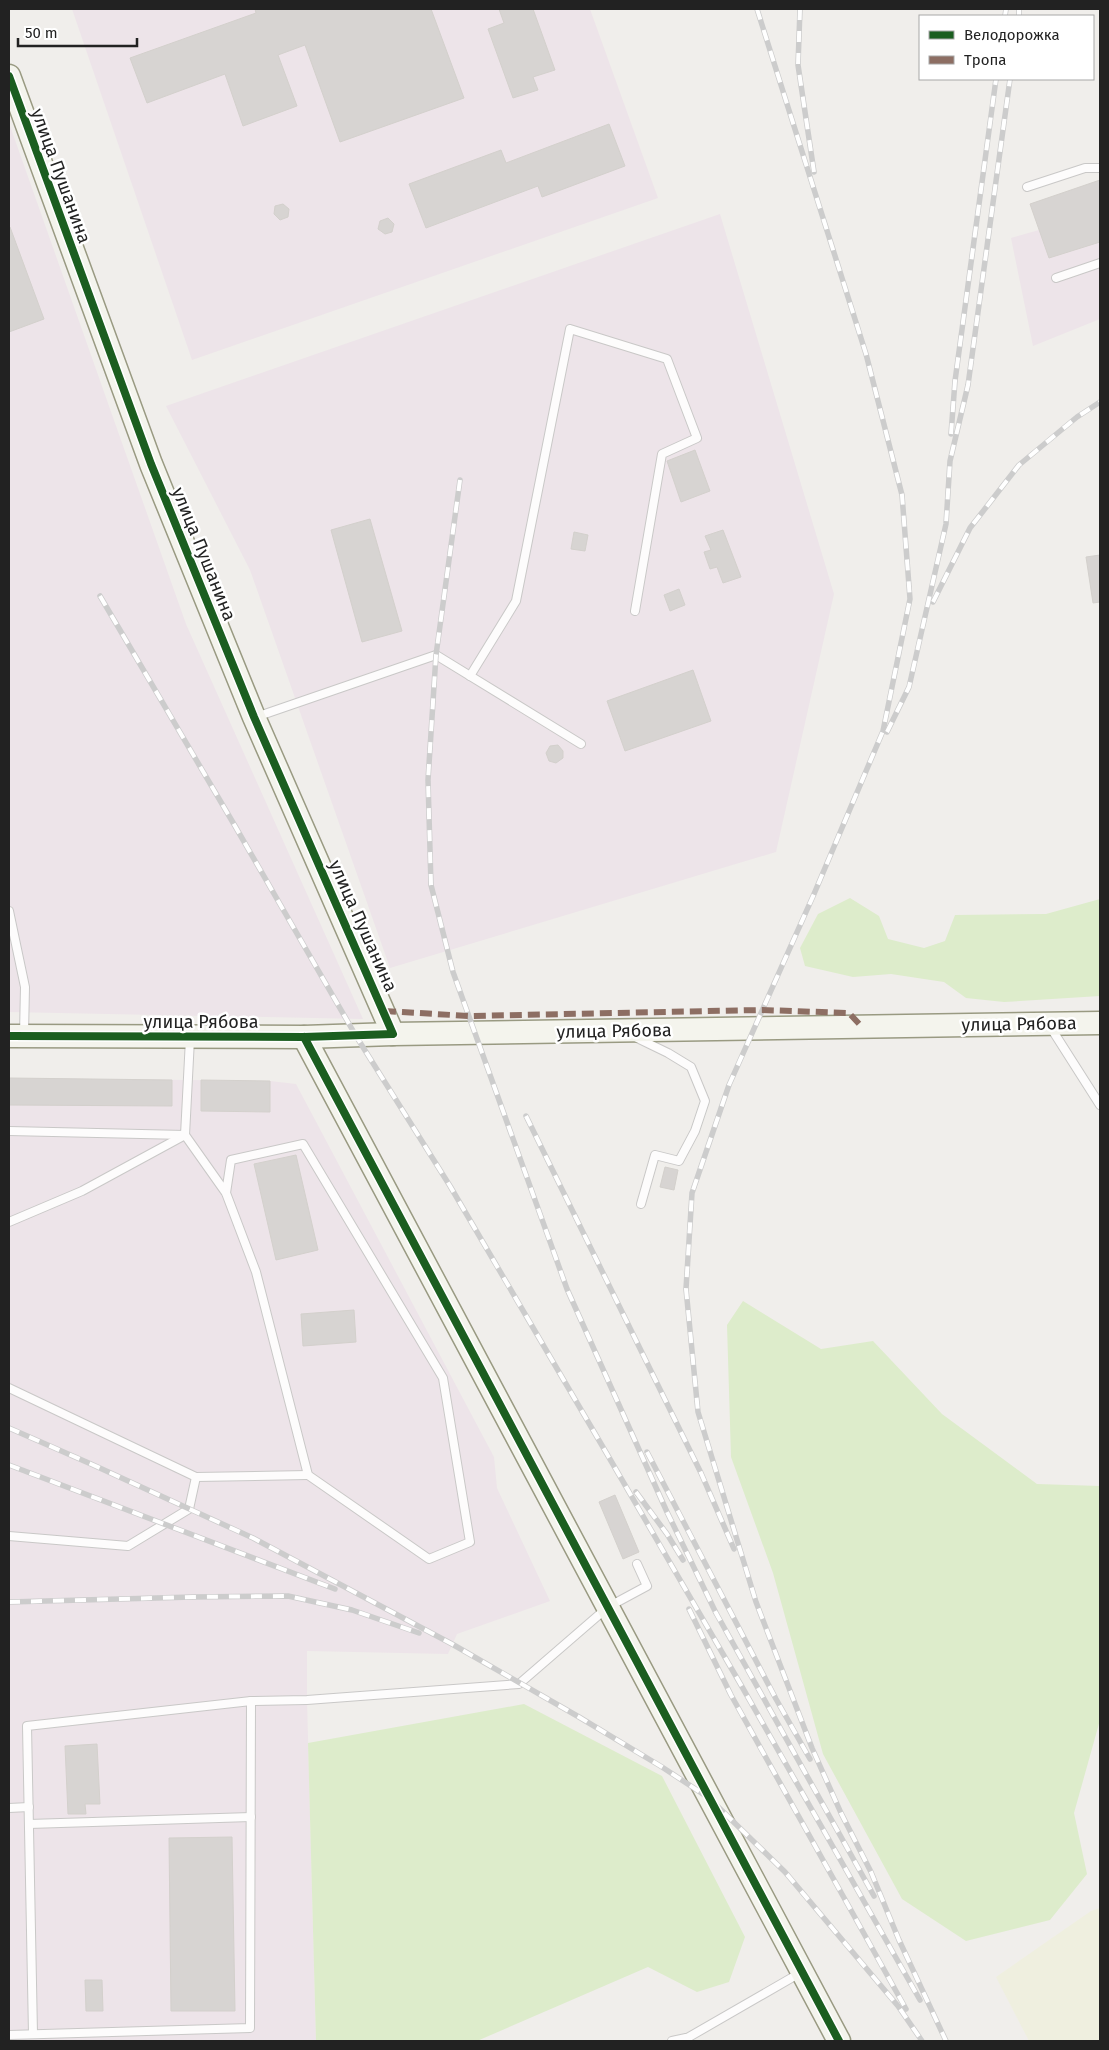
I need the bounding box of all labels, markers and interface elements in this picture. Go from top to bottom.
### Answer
scale bar [18,15,136,47]
legend [919,15,1094,80]
text: 50 m [25,24,58,42]
text: Велодорожка [964,26,1060,44]
text: Тропа [964,51,1006,69]
street label: улица Пушанина [26,106,96,246]
street label: улица Пушанина [167,484,241,624]
street label: улица Пушанина [324,857,402,995]
street label: улица Рябова [143,1011,259,1033]
street label: улица Рябова [961,1012,1077,1036]
street label: улица Рябова [556,1019,672,1043]

